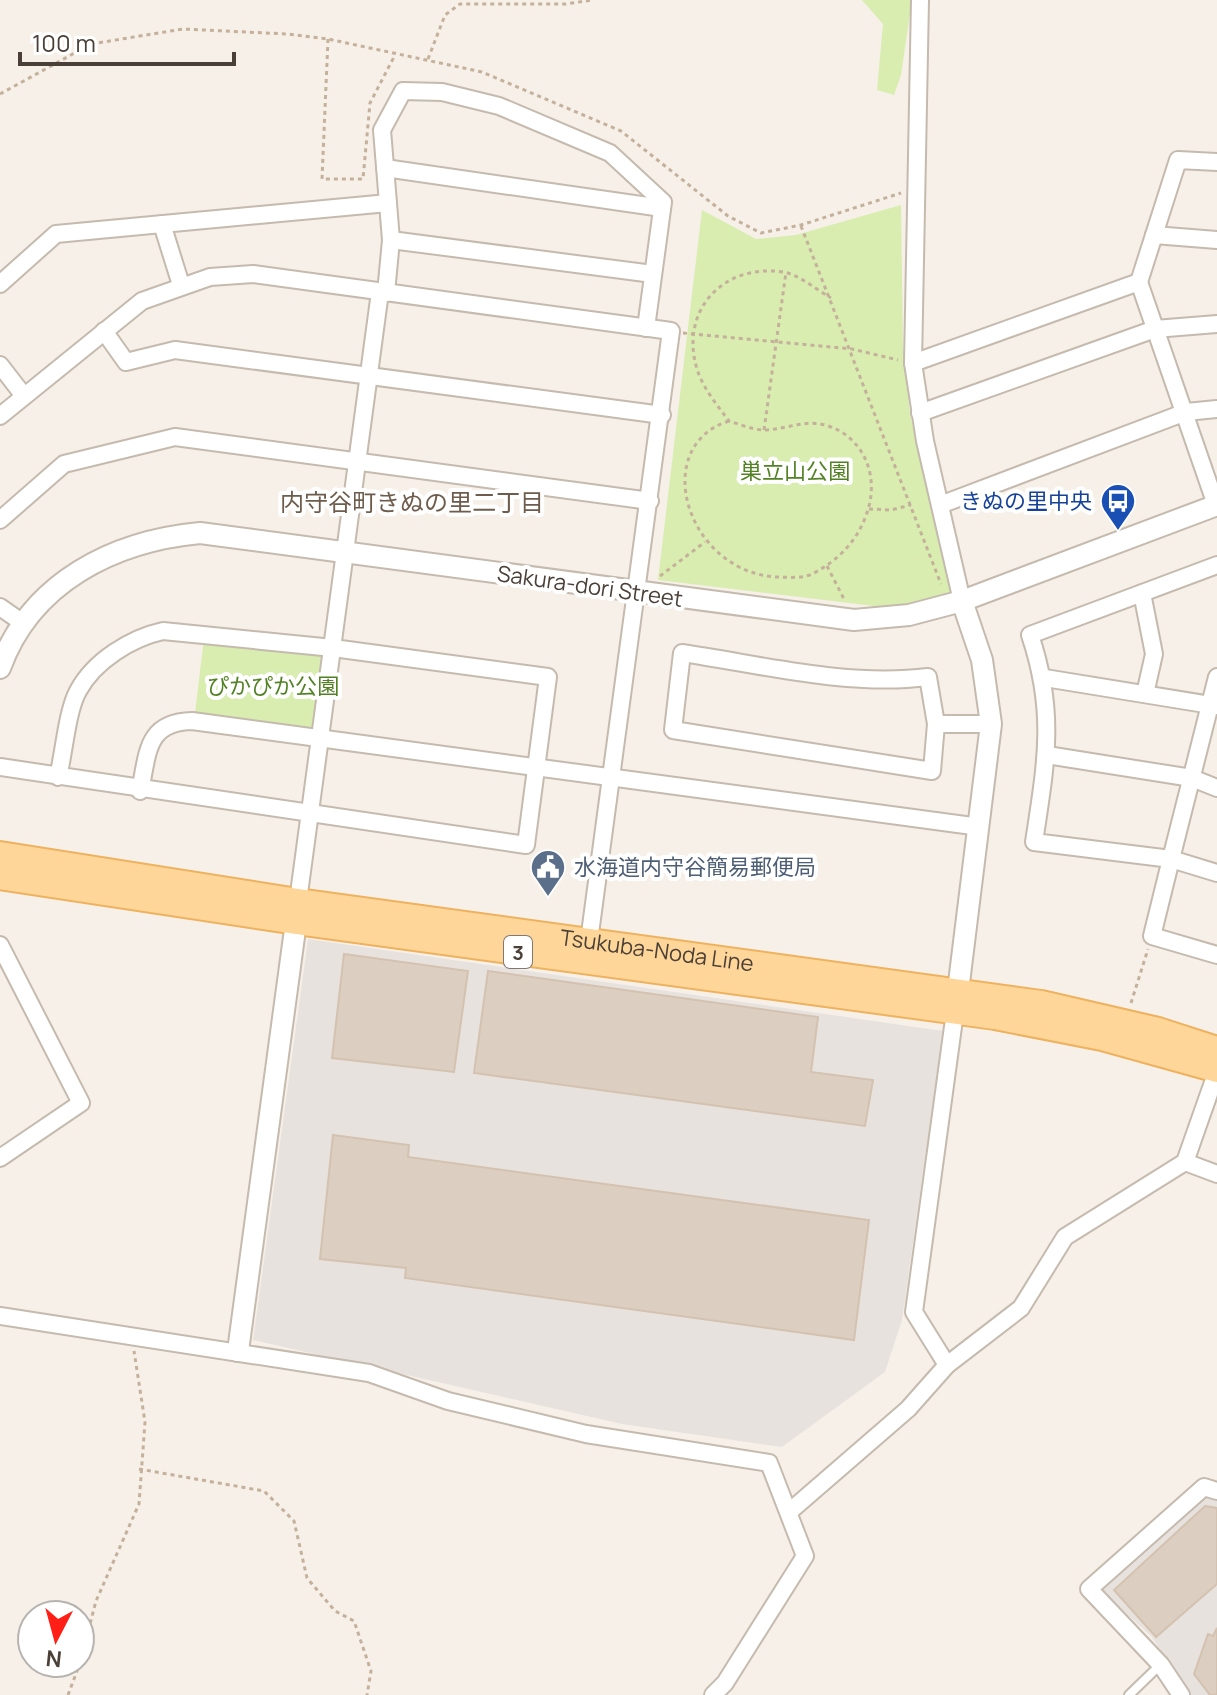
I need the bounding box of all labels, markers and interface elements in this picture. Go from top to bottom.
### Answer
scale bar [20,16,234,66]
text: 100 m [32,26,96,59]
park label: 巣立山公園 [740,456,850,486]
bus stop icon: きぬの里中央 [1099,482,1137,532]
district label: 内守谷町きぬの里二丁目 [280,485,544,518]
place label: きぬの里中央 [960,486,1092,516]
street label: Sakura-dori Street [495,558,685,614]
park label: ぴかぴか公園 [207,671,339,701]
public building icon: 水海道内守谷簡易郵便局 [529,848,567,898]
place label: 水海道内守谷簡易郵便局 [574,852,816,882]
street label: Tsukuba-Noda Line [558,922,756,978]
road number: 3 [504,936,532,968]
north arrow [16,1599,96,1679]
text: N [44,1643,63,1675]

